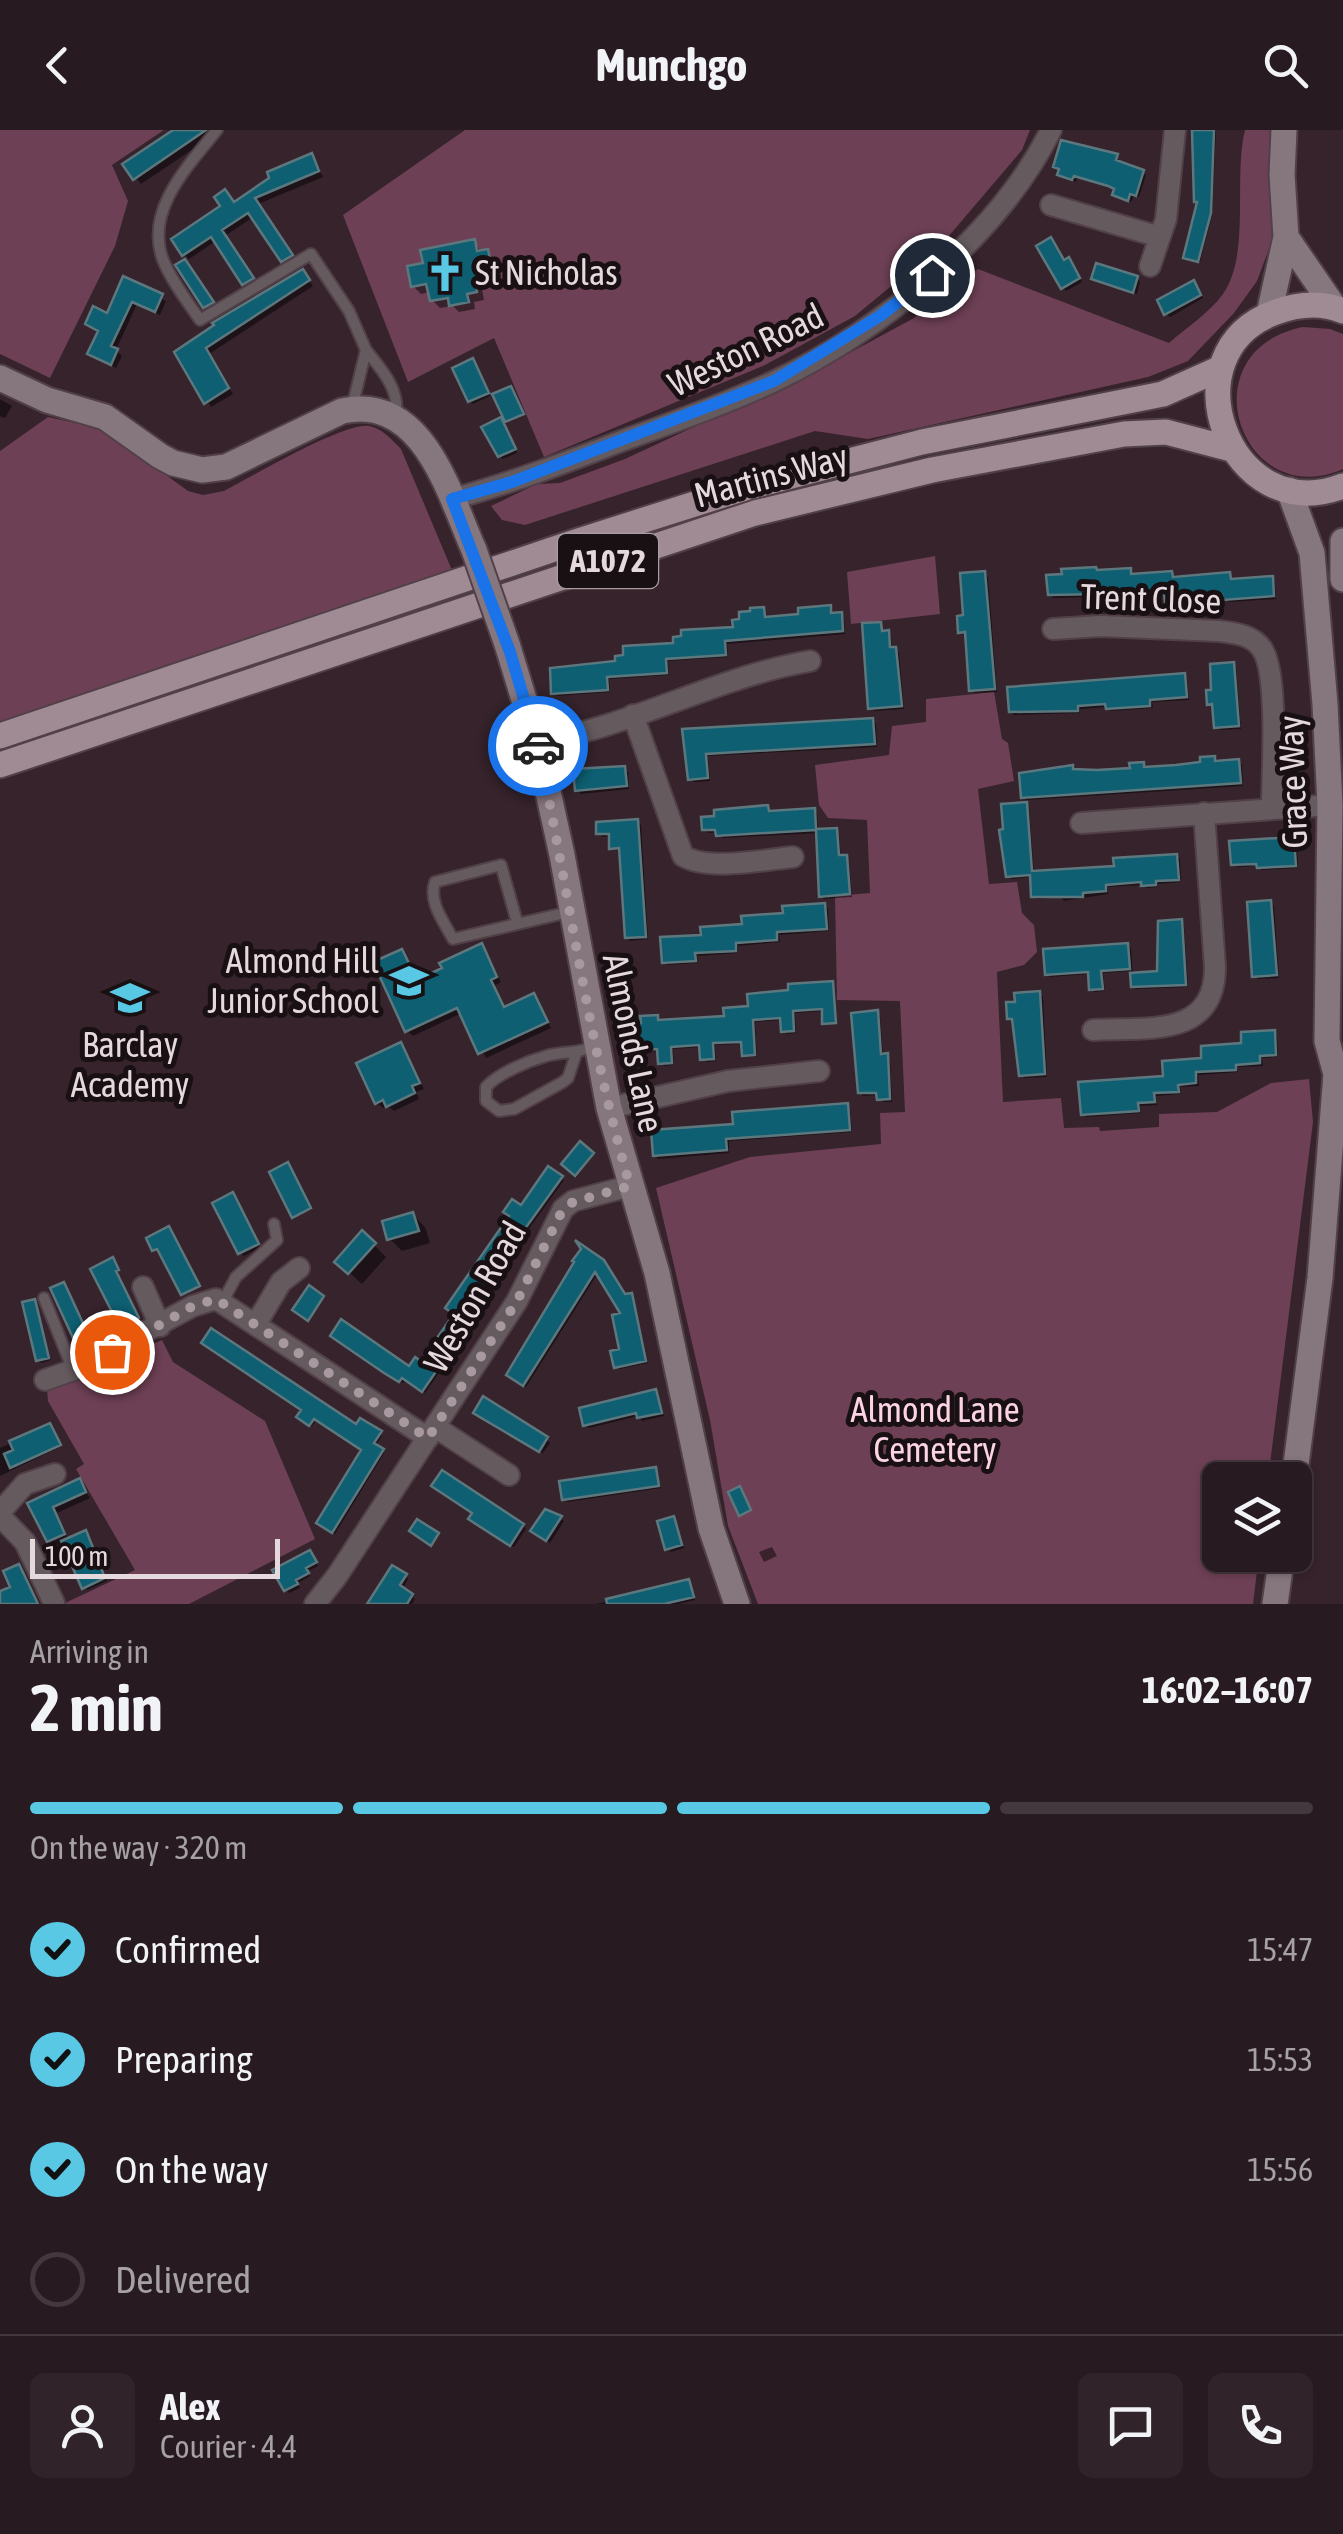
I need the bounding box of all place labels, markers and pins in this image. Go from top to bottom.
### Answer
pin [890,233,975,318]
church icon: St Nicholas [424,252,466,294]
place label: St Nicholas [475,252,618,292]
place label: Almond Hill Junior School [207,940,379,1020]
school or university icon: Almond Hill Junior School [388,960,430,1002]
school or university icon: Barclay Academy [109,977,151,1019]
place label: Barclay Academy [71,1024,189,1104]
pin [70,1310,155,1395]

